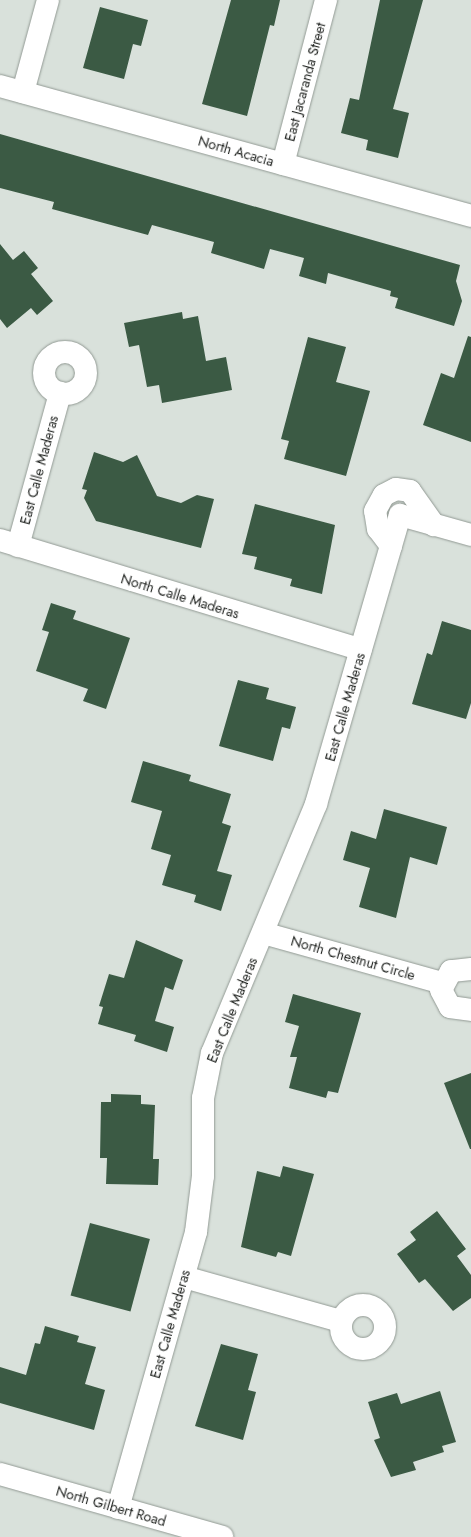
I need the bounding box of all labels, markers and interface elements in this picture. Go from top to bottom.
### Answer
street label: East Jacaranda Street [281,21,329,143]
street label: North Acacia [196,132,276,170]
street label: East Calle Maderas [16,414,62,526]
street label: North Calle Maderas [119,570,241,622]
street label: East Calle Maderas [321,651,369,763]
street label: North Chestnut Circle [289,932,417,984]
street label: East Calle Maderas [203,955,261,1065]
street label: East Calle Maderas [146,1268,194,1380]
street label: North Gilbert Road [54,1482,168,1530]

